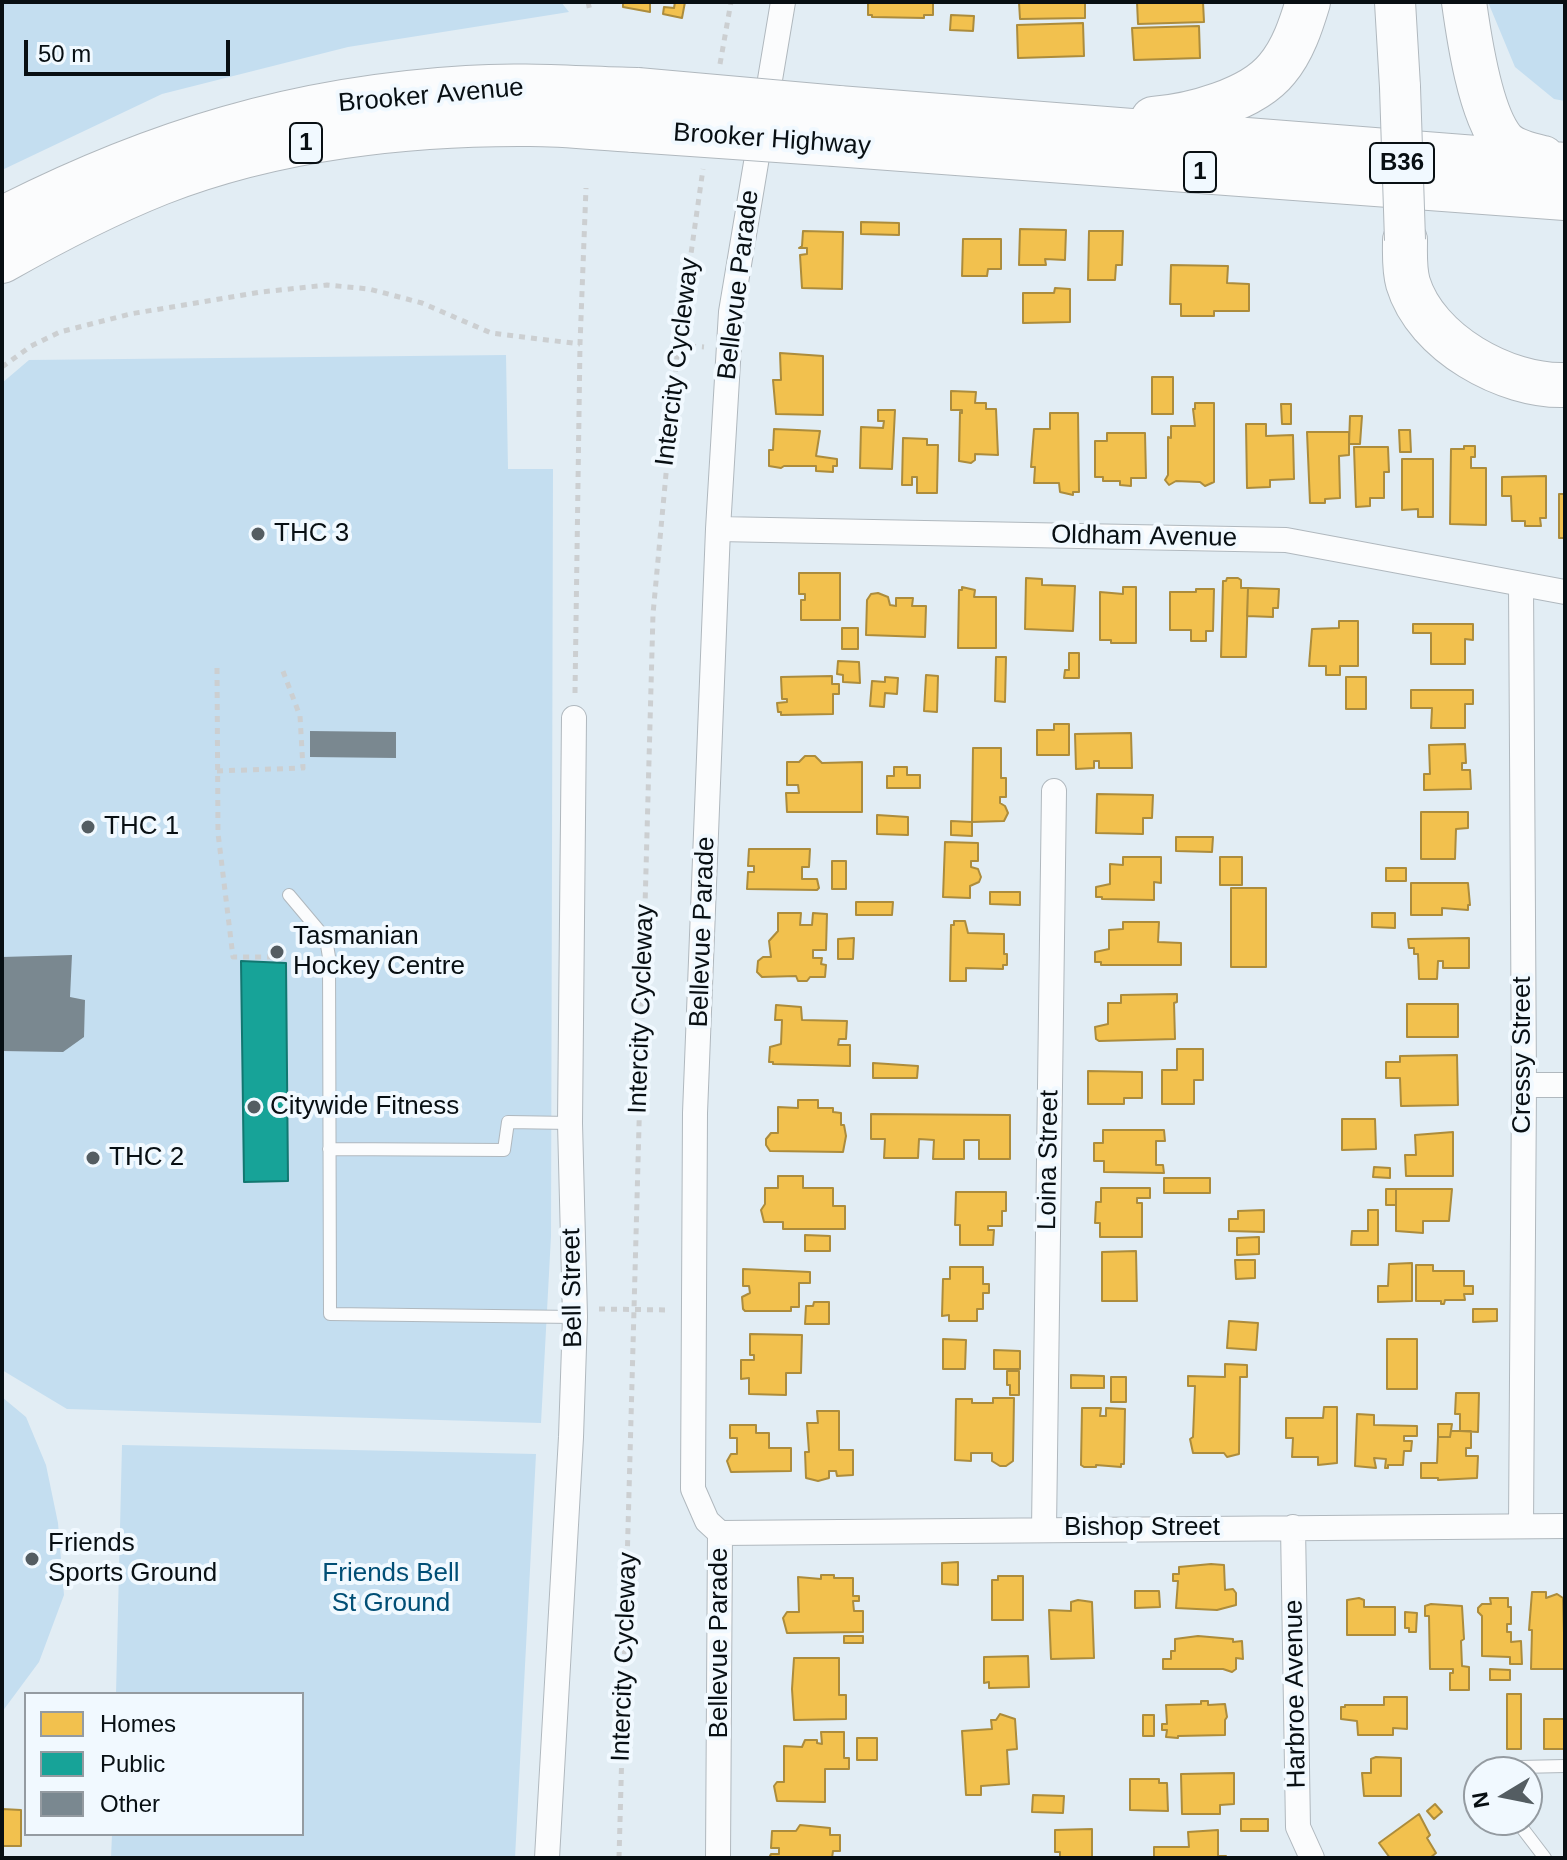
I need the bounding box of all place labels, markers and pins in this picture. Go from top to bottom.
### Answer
place label: THC 3 [274,518,349,550]
marker: THC 3 [249,525,267,543]
place label: THC 1 [104,811,179,843]
marker: THC 1 [79,818,97,836]
place label: Tasmanian Hockey Centre [293,921,465,982]
marker: Tasmanian Hockey Centre [268,943,286,961]
place label: Citywide Fitness [270,1091,459,1123]
marker: Citywide Fitness [245,1098,263,1116]
place label: THC 2 [109,1142,184,1174]
marker: THC 2 [84,1149,102,1167]
place label: Friends Sports Ground [48,1528,217,1590]
marker: Friends Sports Ground [23,1550,41,1568]

